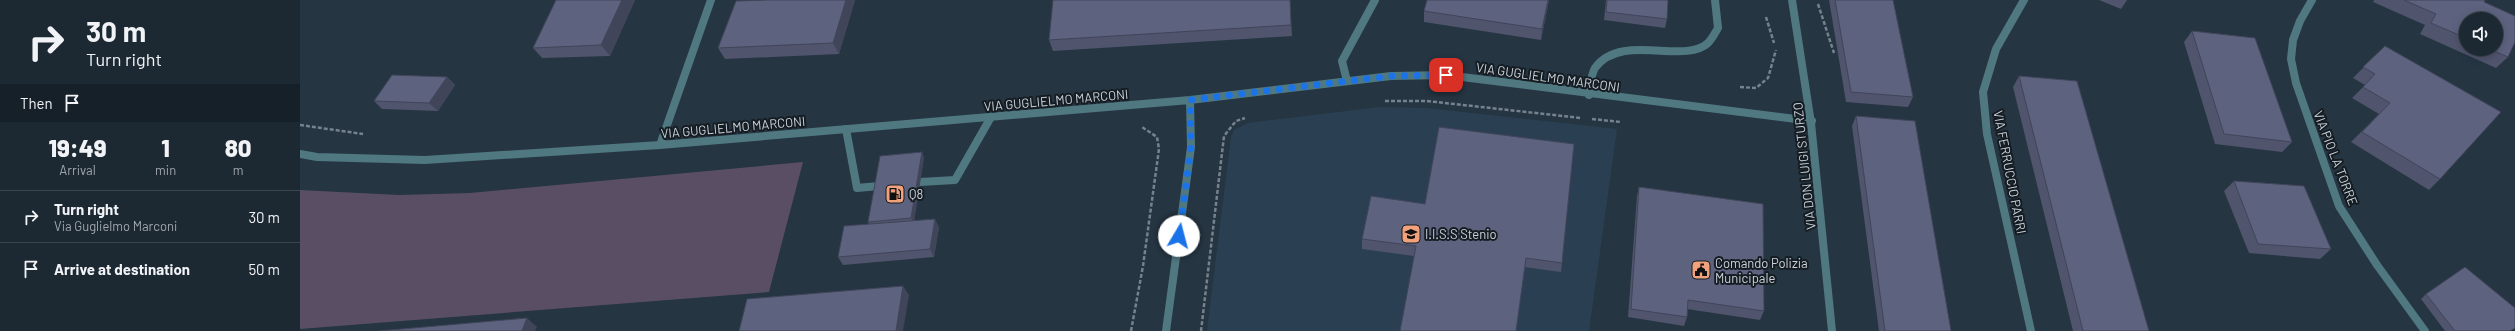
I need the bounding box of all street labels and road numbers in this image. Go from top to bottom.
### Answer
street label: VIA GUGLIELMO MARCONI [1475,59,1621,95]
street label: VIA GUGLIELMO MARCONI [983,86,1129,114]
street label: VIA DON LUIGI STURZO [1789,101,1819,231]
street label: VIA PIO LA TORRE [2311,108,2361,208]
street label: VIA FERRUCCIO PARRI [1990,109,2030,235]
street label: VIA GUGLIELMO MARCONI [660,113,806,141]

